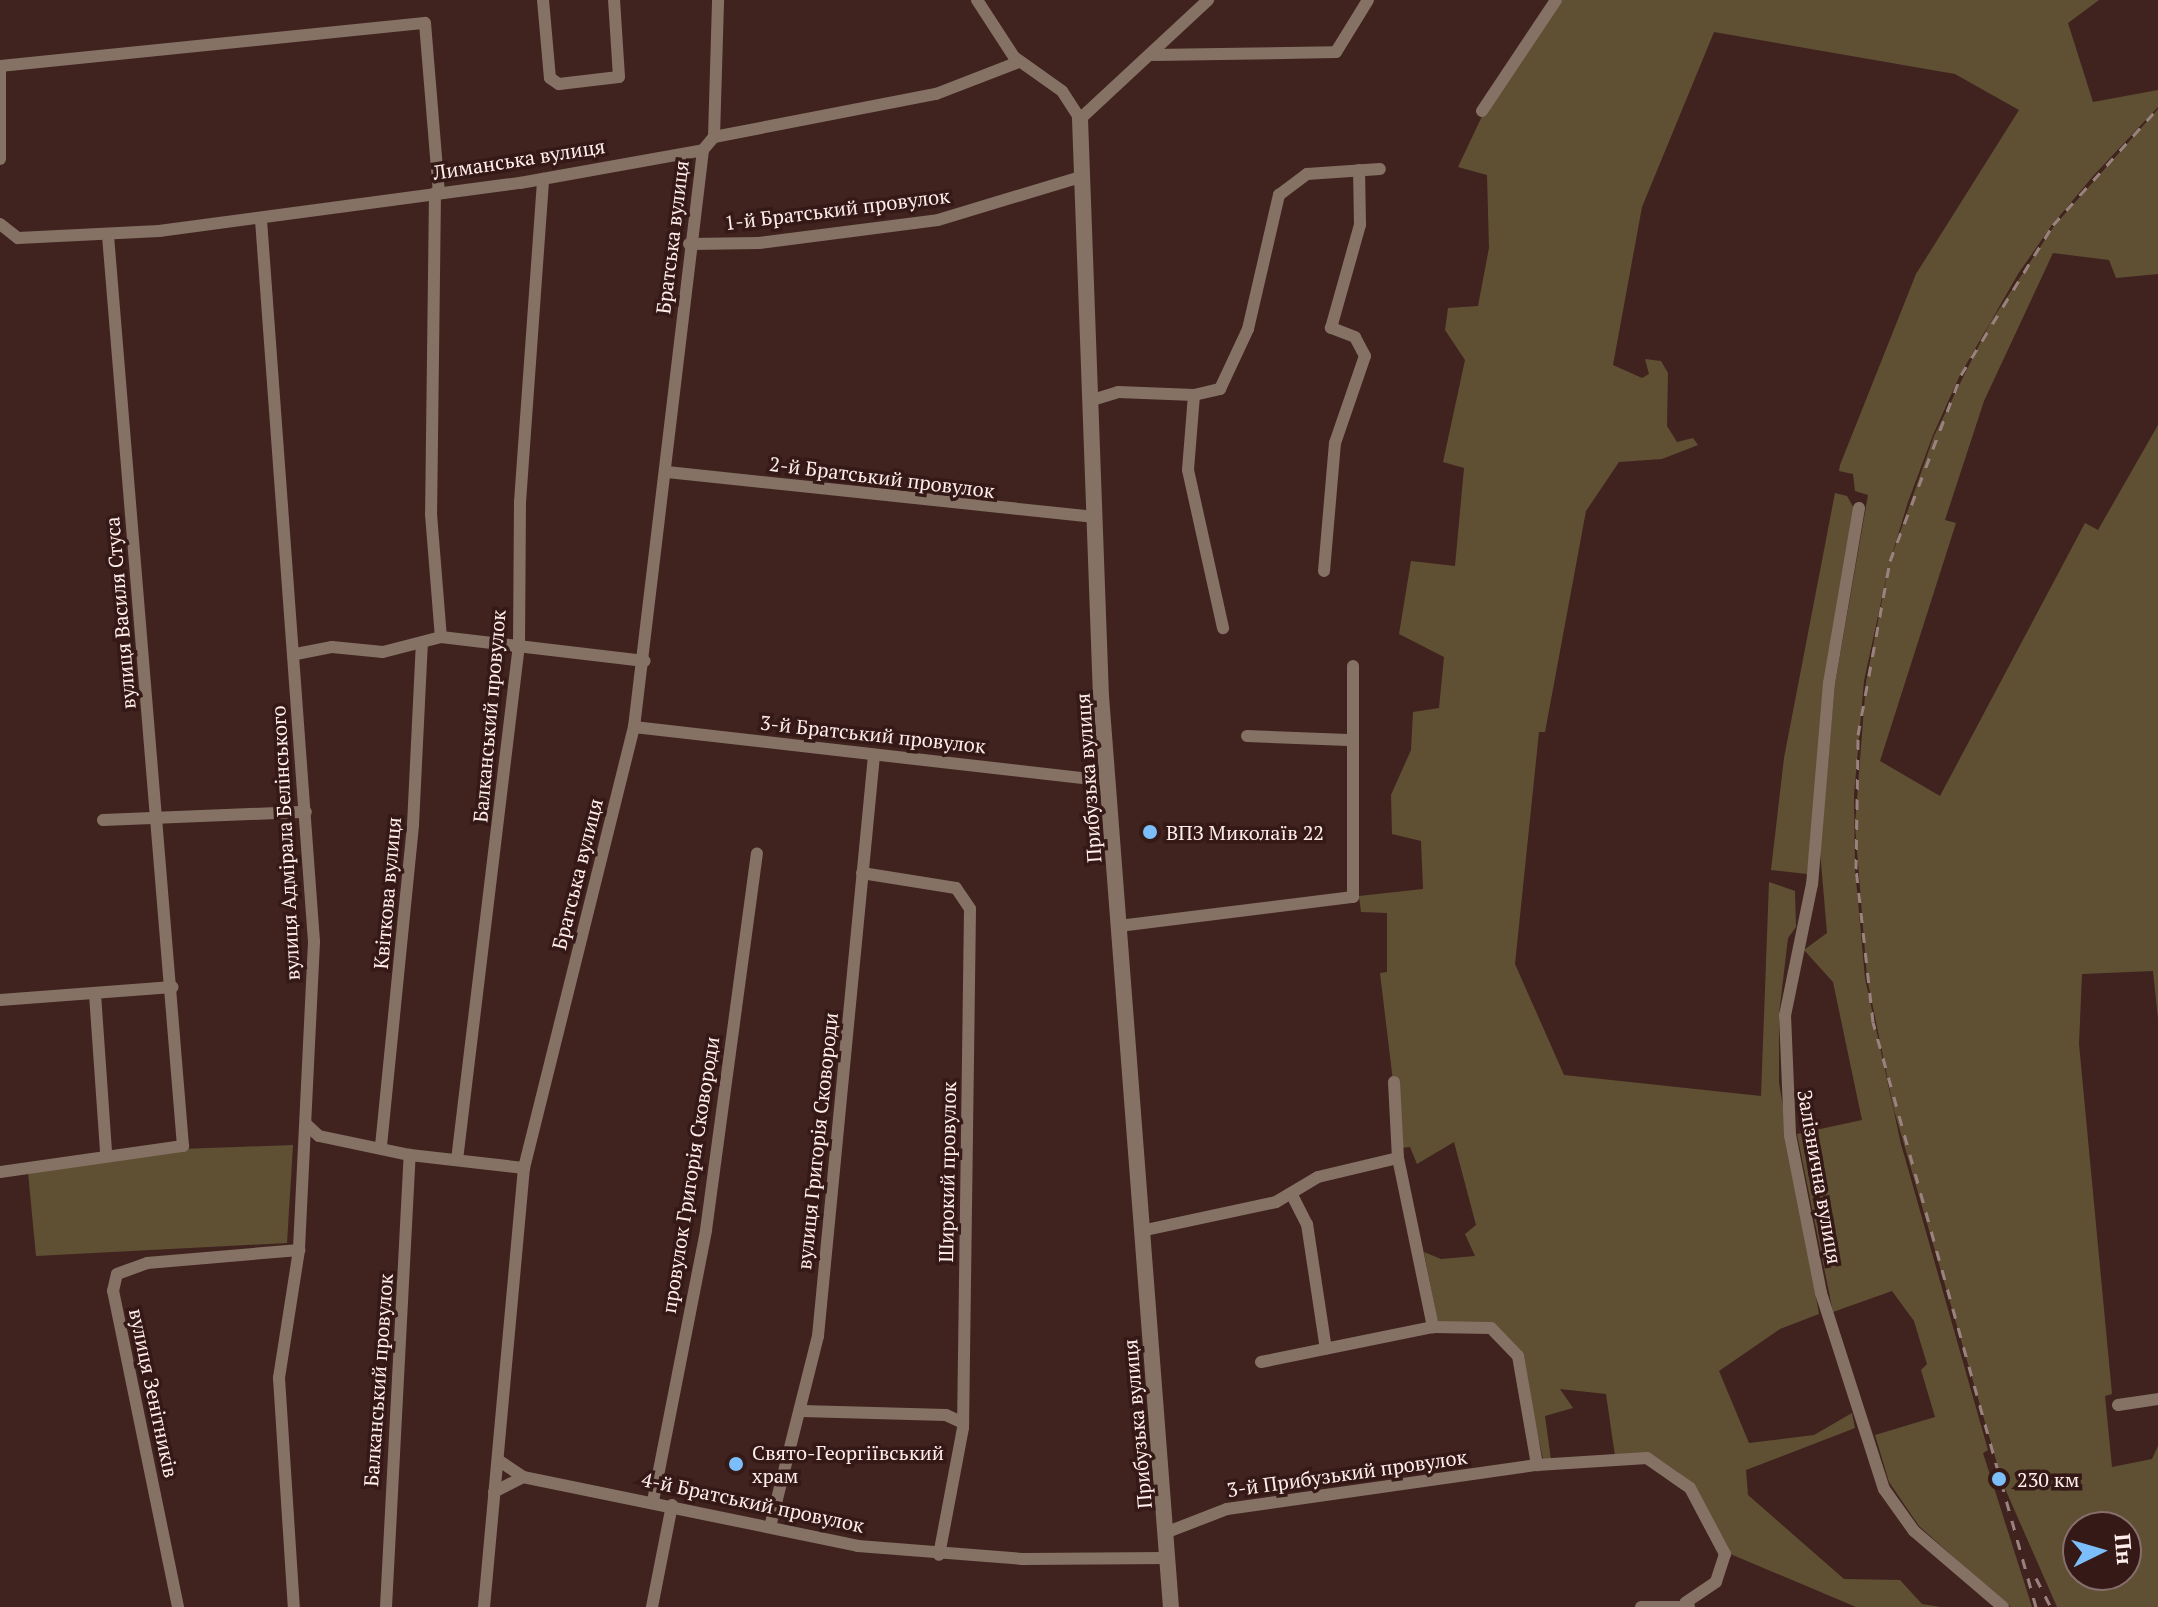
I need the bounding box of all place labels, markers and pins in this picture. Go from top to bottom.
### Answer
place label: ВПЗ Миколаїв 22 [1166,820,1324,844]
marker: ВПЗ Миколаїв 22 [1141,823,1159,841]
place label: Свято-Георгіївський храм [752,1440,944,1487]
marker: Свято-Георгіївський храм [727,1455,745,1473]
place label: 230 км [2017,1467,2079,1491]
marker: 230 км [1988,1468,2010,1490]

